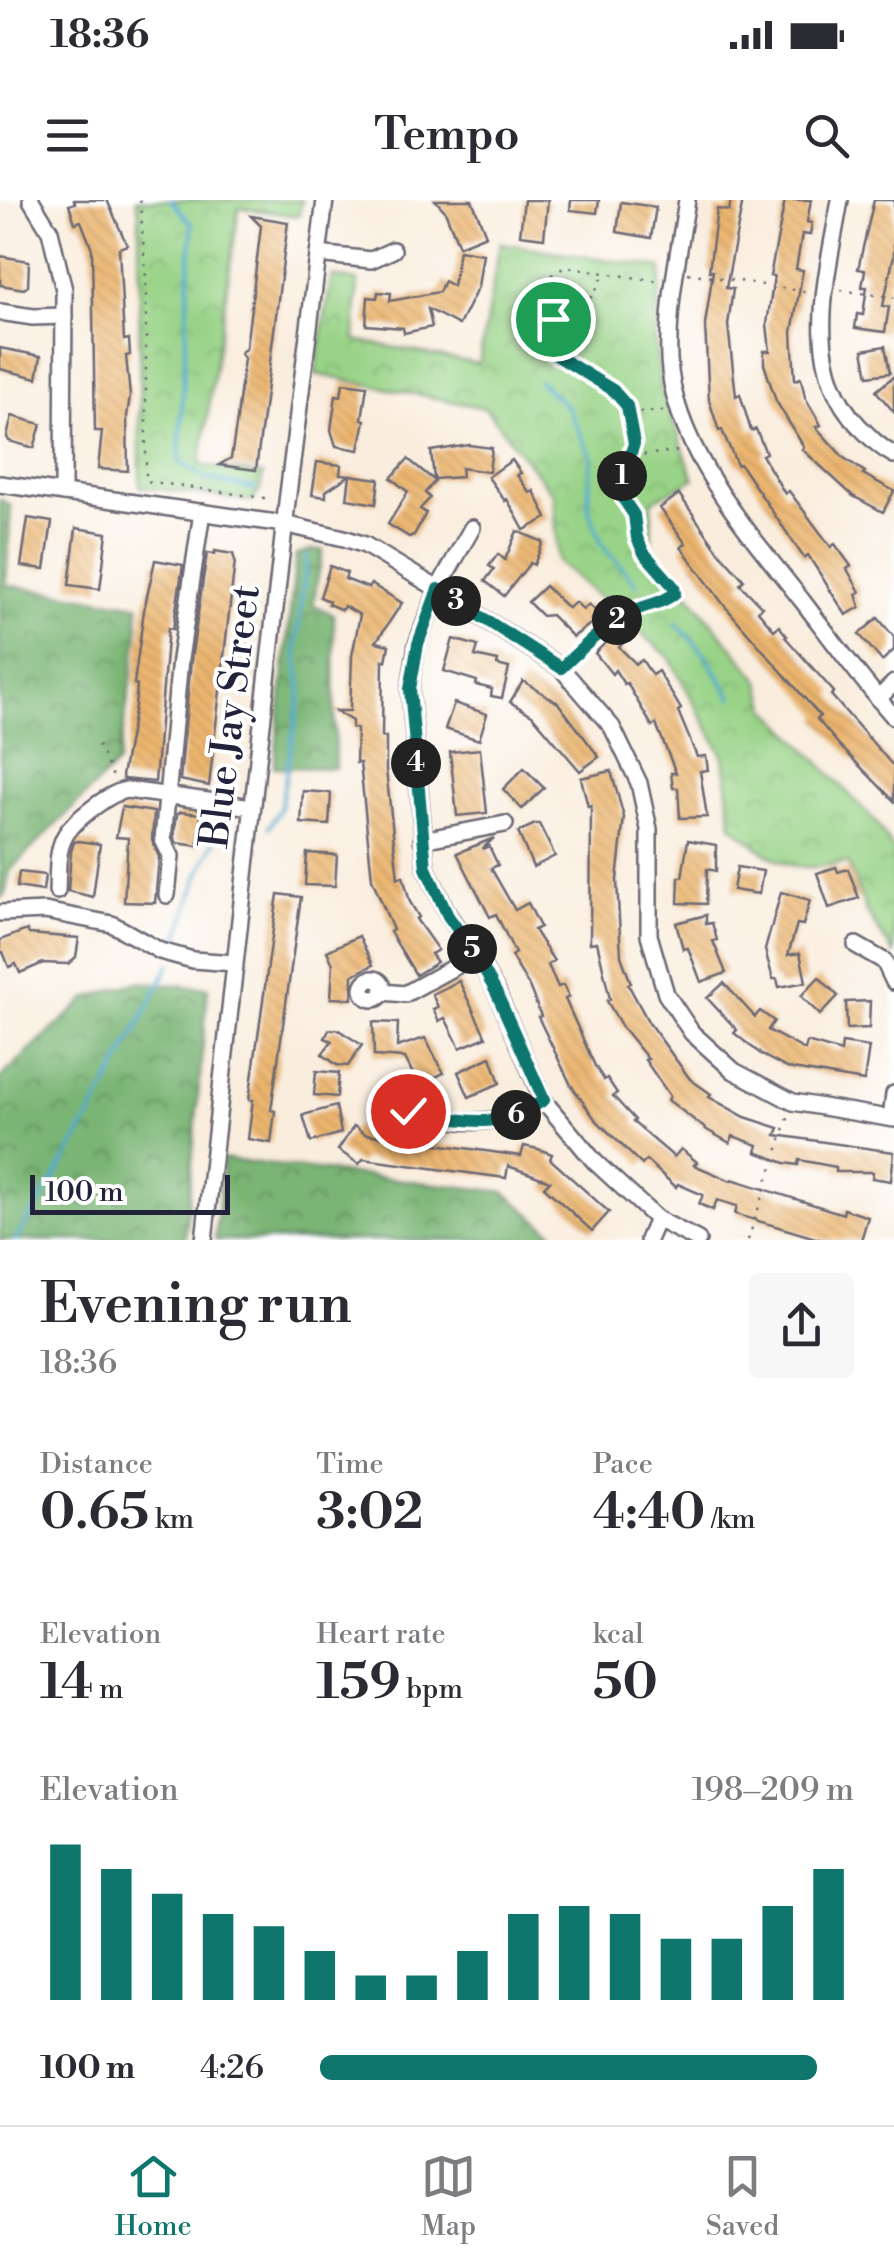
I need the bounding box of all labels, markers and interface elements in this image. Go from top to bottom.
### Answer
text: 18:36 [50,12,149,59]
text: Tempo [374,107,520,164]
icon: menu [40,108,95,163]
icon: search [799,108,854,163]
pin [511,277,596,362]
icon: arrive [526,292,581,347]
pin: 1 [597,451,647,501]
text: 1 [615,458,629,493]
pin: 3 [431,576,481,626]
street label: Blue Jay Street [190,582,273,852]
text: 3 [448,583,464,618]
pin: 2 [592,595,642,645]
text: 2 [608,602,626,637]
pin: 4 [391,738,441,788]
text: 4 [407,745,425,780]
pin: 5 [447,924,497,974]
text: 5 [463,931,481,966]
pin [366,1069,451,1154]
icon: check [381,1084,436,1139]
pin: 6 [491,1090,541,1140]
text: 6 [507,1097,525,1132]
scale bar [30,1170,230,1214]
text: 100 m [45,1175,124,1210]
text: Evening run [40,1271,352,1340]
button: share [749,1273,854,1378]
text: 18:36 [40,1343,117,1383]
text: Distance [40,1447,153,1482]
text: Time [316,1447,384,1482]
text: Pace [593,1447,653,1482]
text: 0.65 [40,1482,149,1544]
text: 3:02 [316,1482,423,1544]
text: 4:40 [593,1482,705,1544]
text: km [149,1502,194,1537]
text: /km [705,1502,756,1537]
text: Elevation [40,1617,161,1652]
text: Heart rate [316,1617,446,1652]
text: kcal [593,1617,643,1652]
text: 14 [40,1652,93,1714]
text: 159 [316,1652,400,1714]
text: 50 [593,1652,658,1714]
text: m [93,1672,124,1707]
text: bpm [400,1672,463,1707]
text: Elevation [40,1770,179,1810]
text: 198–209 m [692,1770,854,1810]
text: 100 m [40,2048,135,2088]
text: 4:26 [200,2048,264,2088]
tab: Home [115,2149,192,2244]
tab: Map [421,2149,476,2244]
tab: Saved [706,2149,779,2244]

